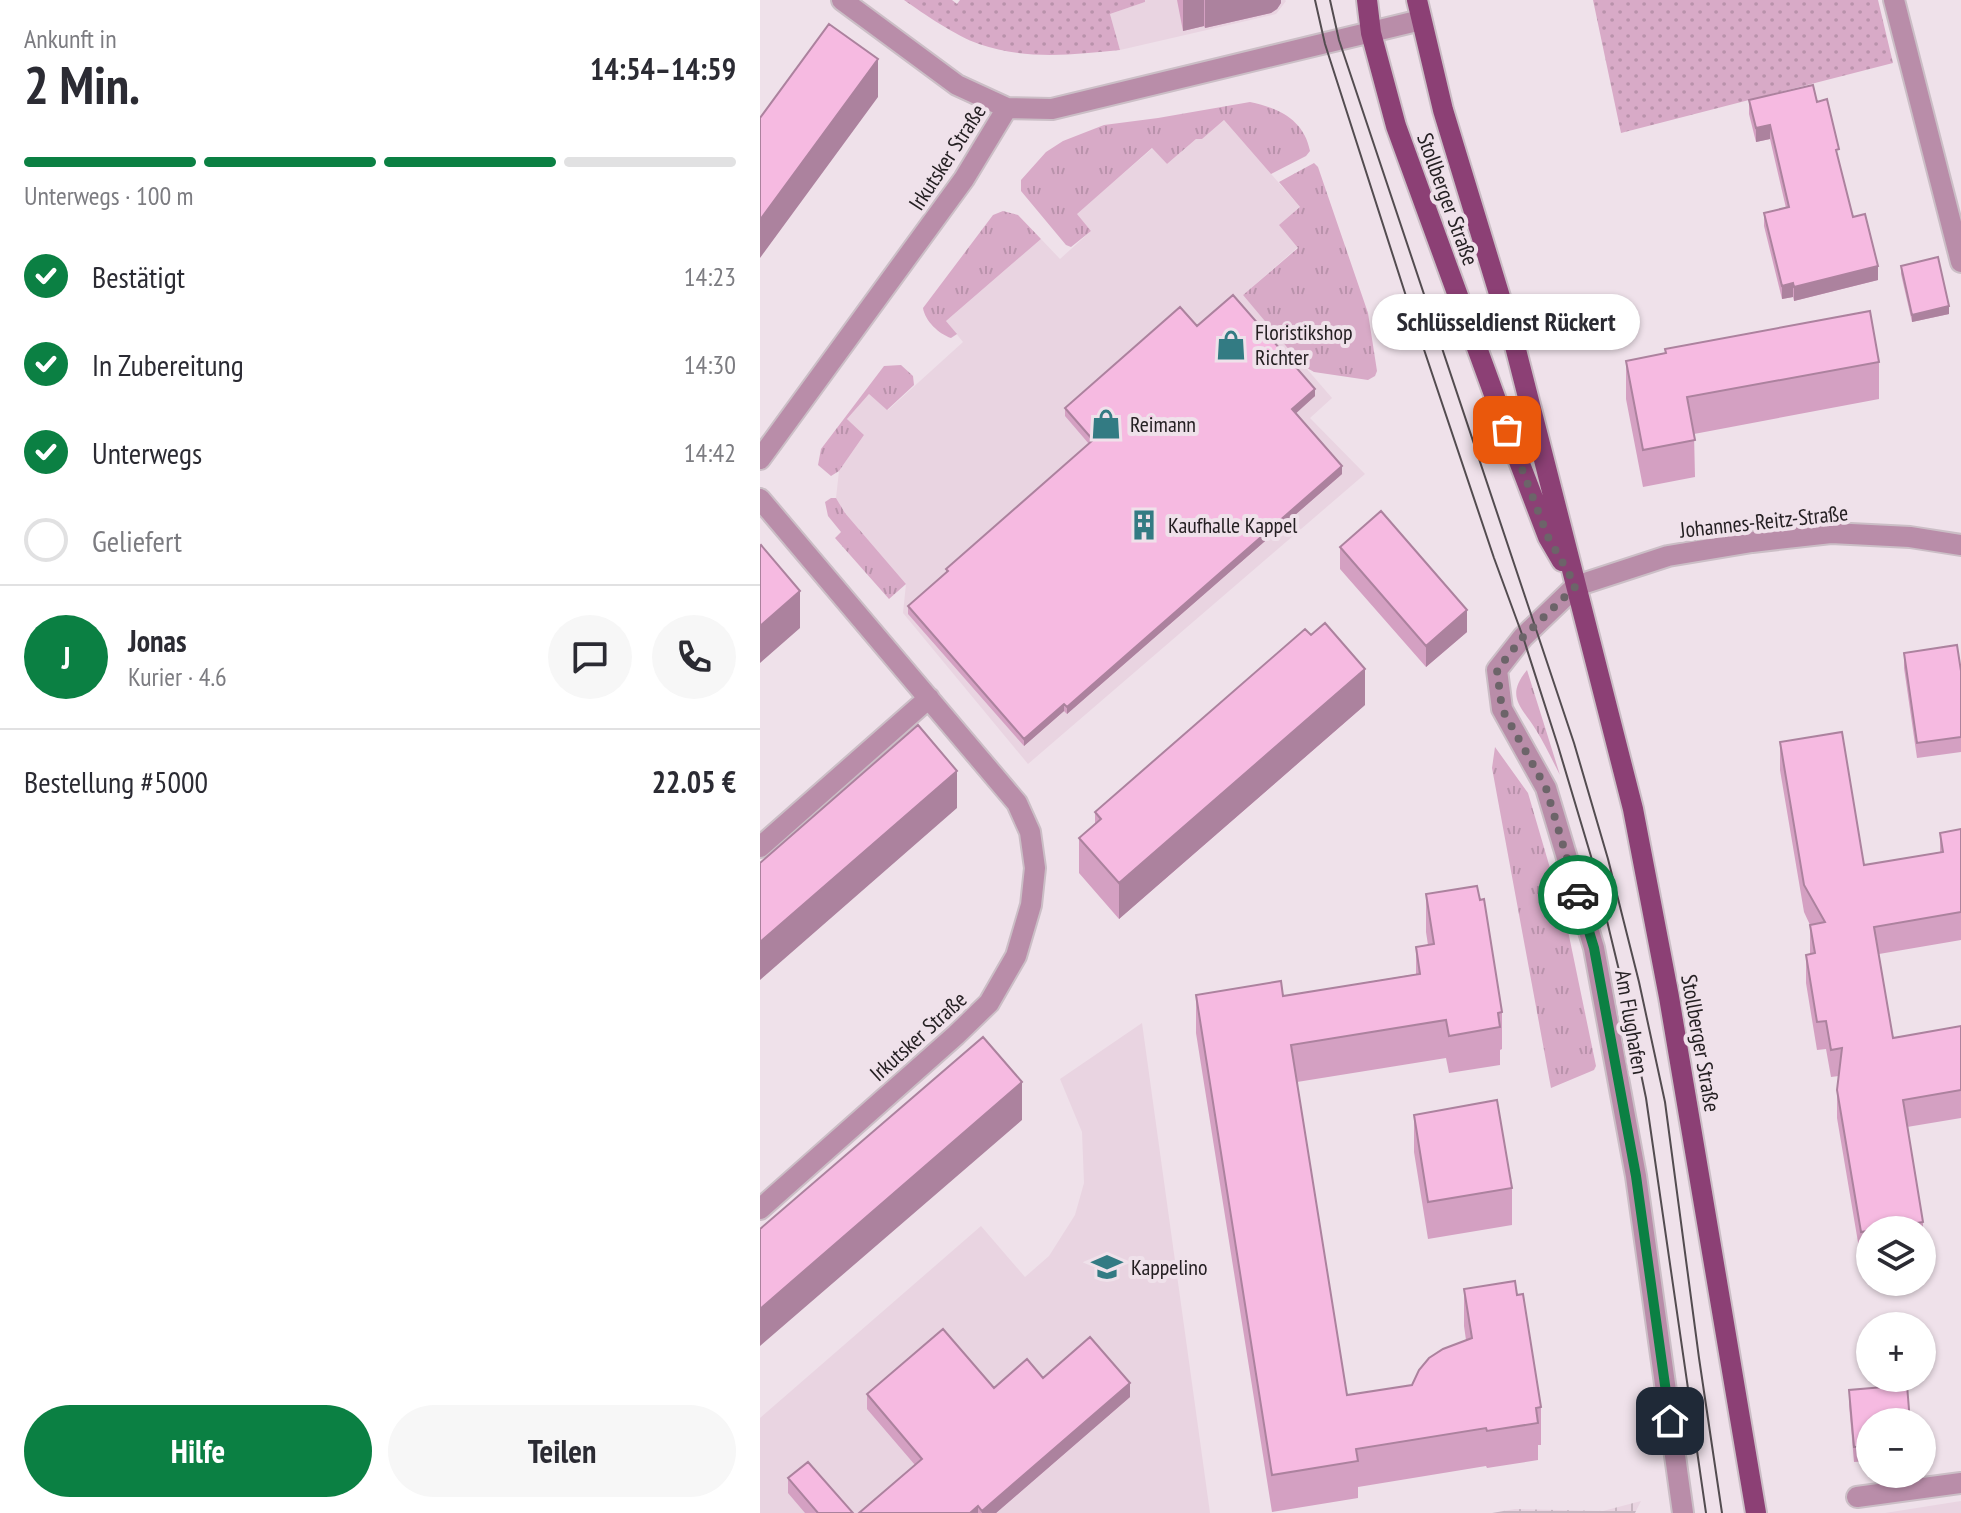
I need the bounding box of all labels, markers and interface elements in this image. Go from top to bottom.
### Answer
text: Ankunft in [24,22,117,55]
text: 14:54–14:59 [590,49,736,88]
text: 2 Min. [24,51,140,118]
street label: Irkutsker Straße [902,99,992,215]
street label: Stollberger Straße [1411,129,1485,269]
text: Unterwegs · 100 m [24,179,194,212]
icon: check [24,254,68,298]
text: Bestätigt [92,257,185,296]
text: 14:23 [684,260,736,293]
callout: Schlüsseldienst Rückert [1373,294,1641,350]
text: Schlüsseldienst Rückert [1396,305,1616,338]
place label: Floristikshop Richter [1255,318,1353,371]
shop icon: Floristikshop Richter [1214,328,1248,362]
icon: check [24,342,68,386]
text: In Zubereitung [92,345,244,384]
text: 14:30 [684,348,736,381]
pin [1473,396,1541,464]
shop icon: Reimann [1089,407,1123,441]
icon: bag [1485,408,1529,452]
place label: Reimann [1130,410,1196,438]
icon: check [24,430,68,474]
text: Unterwegs [92,433,202,472]
text: 14:42 [684,436,736,469]
street label: Johannes-Reitz-Straße [1678,498,1849,544]
building icon: Kaufhalle Kappel [1127,508,1161,542]
place label: Kaufhalle Kappel [1168,511,1298,539]
text: Geliefert [92,521,182,560]
button: chat [548,615,632,699]
button: phone [652,615,736,699]
text: Jonas [128,621,186,660]
text: J [62,638,70,677]
text: Kurier · 4.6 [128,660,227,693]
text: Bestellung #5000 [24,762,208,801]
text: 22.05 € [652,762,736,801]
courier [1538,855,1618,935]
icon: car [1556,873,1600,917]
street label: Am Flughafen [1609,968,1655,1076]
street label: Stollberger Straße [1675,972,1727,1114]
street label: Irkutsker Straße [864,985,972,1087]
map controls [1856,1216,1936,1488]
button: layers [1856,1216,1936,1296]
school or university icon: Kappelino [1090,1250,1124,1284]
place label: Kappelino [1131,1253,1207,1281]
button: + [1856,1312,1936,1392]
pin [1636,1387,1704,1455]
icon: home [1648,1399,1692,1443]
button: Hilfe [24,1405,372,1497]
button: Teilen [388,1405,736,1497]
button: − [1856,1408,1936,1488]

